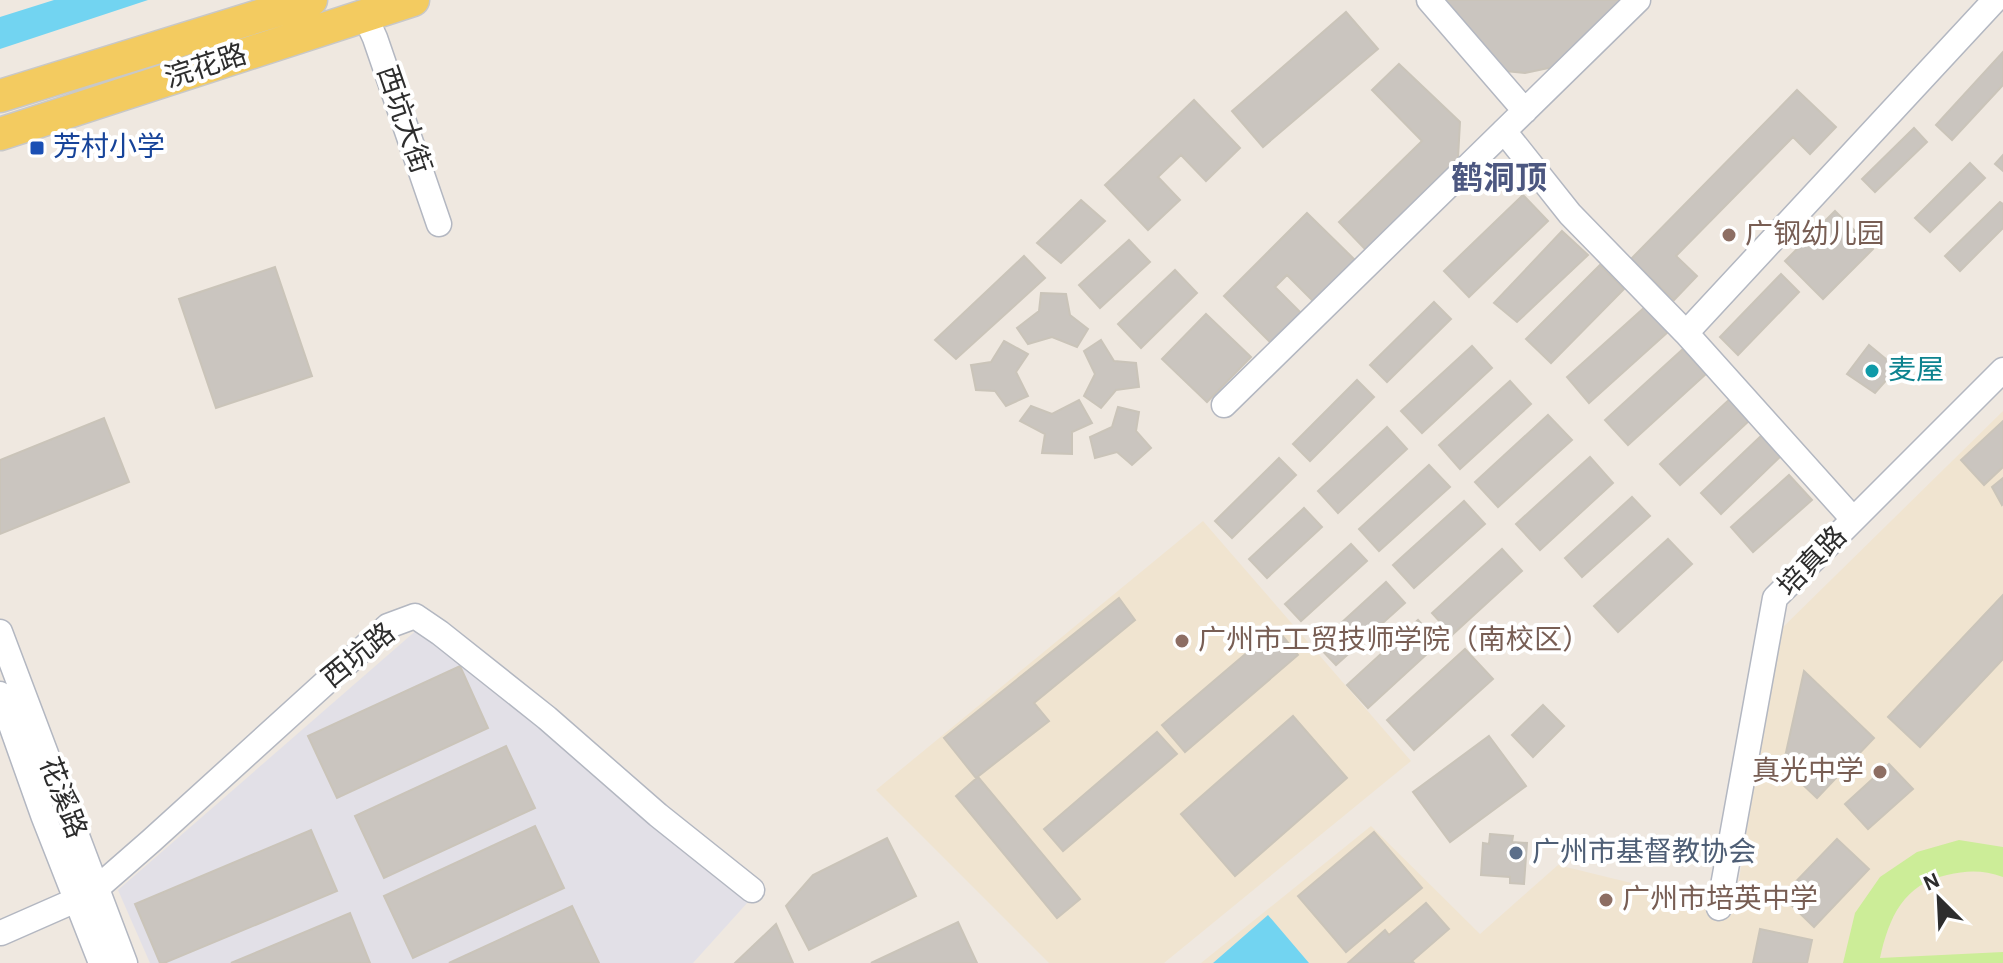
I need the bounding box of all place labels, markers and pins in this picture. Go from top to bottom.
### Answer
place label: 芳村小学 [53,132,165,162]
marker: 芳村小学 [28,139,46,157]
place label: 广钢幼儿园 [1745,219,1885,249]
marker: 广钢幼儿园 [1720,226,1738,244]
place label: 麦屋 [1888,355,1944,385]
marker: 麦屋 [1863,362,1881,380]
place label: 广州市工贸技师学院（南校区） [1198,625,1590,655]
marker: 广州市工贸技师学院（南校区） [1173,632,1191,650]
place label: 真光中学 [1752,756,1864,786]
marker: 真光中学 [1871,763,1889,781]
place label: 广州市基督教协会 [1532,837,1756,867]
marker: 广州市基督教协会 [1507,844,1525,862]
place label: 广州市培英中学 [1622,884,1818,914]
marker: 广州市培英中学 [1597,891,1615,909]

